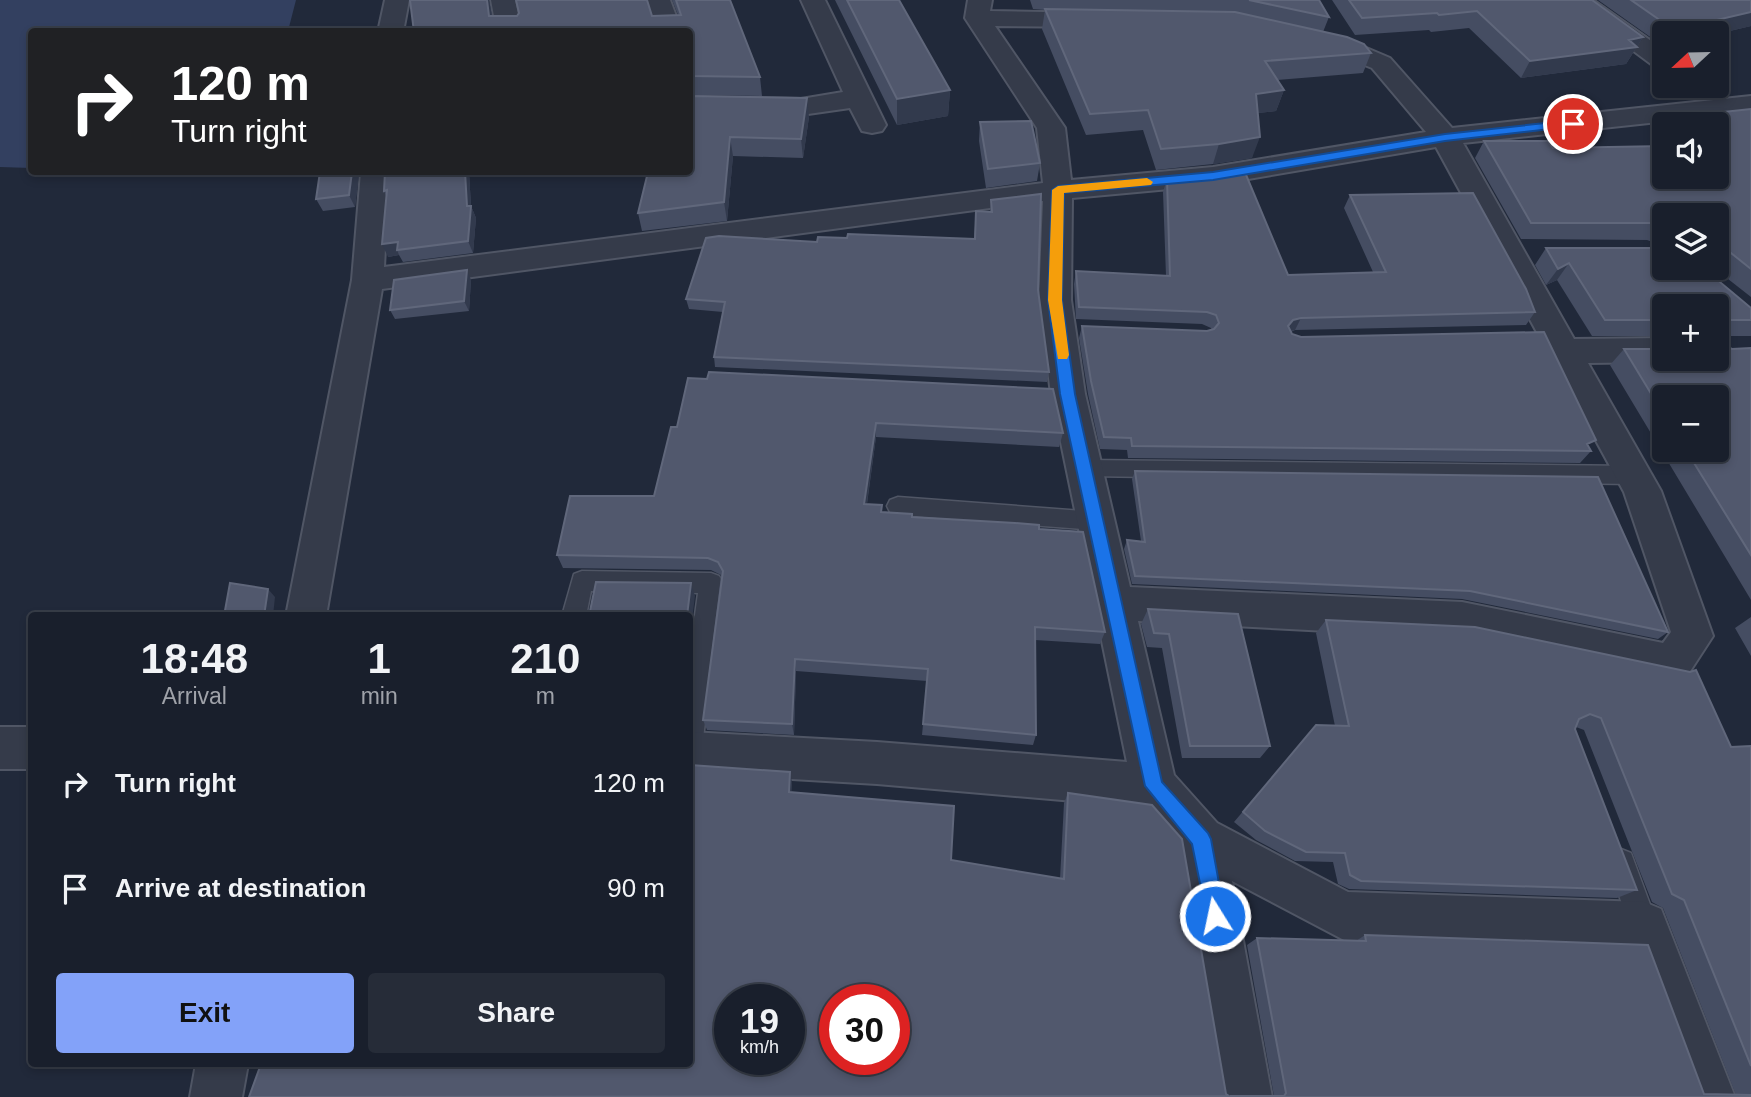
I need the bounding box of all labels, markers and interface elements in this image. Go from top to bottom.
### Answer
north arrow [1652,21,1729,98]
map controls [1652,21,1729,462]
icon: right [56,56,147,147]
text: 120 m [171,56,310,110]
pin [1543,94,1603,154]
icon: arrive [1554,105,1592,143]
button: sound [1652,112,1729,189]
text: Turn right [171,113,307,149]
button: layers [1652,203,1729,280]
button: + [1652,294,1729,371]
button: − [1652,385,1729,462]
text: 18:48 [141,635,248,682]
text: 1 [367,635,391,682]
text: 210 [510,635,580,682]
text: Arrival [162,683,227,709]
text: min [361,683,398,709]
text: m [536,683,555,709]
icon: right [56,765,94,803]
text: Turn right [115,768,236,798]
text: 120 m [593,768,665,798]
icon: arrive [56,870,94,908]
text: Arrive at destination [115,873,366,903]
text: 90 m [607,873,665,903]
position arrow [1178,879,1252,953]
button: Exit [56,973,354,1053]
button: Share [368,973,665,1053]
speed limit sign: 30 [819,984,910,1075]
text: 19 [740,1001,779,1040]
text: km/h [740,1037,779,1057]

